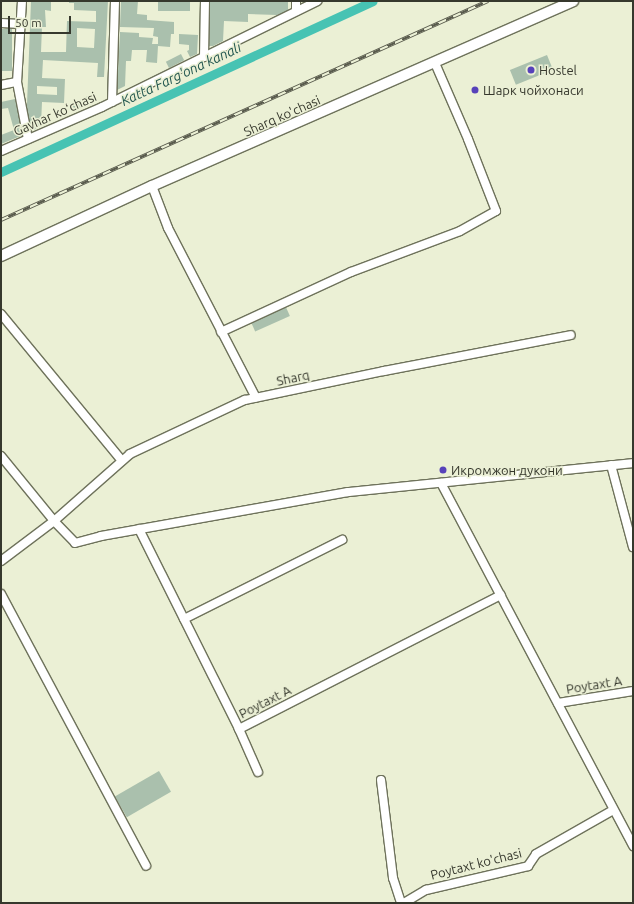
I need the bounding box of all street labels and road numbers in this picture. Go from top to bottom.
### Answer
street label: Gavhar koʻchasi [11,89,99,139]
street label: Sharq ko'chasi [241,92,323,140]
street label: Sharq [275,367,311,389]
street label: Poytaxt A [565,673,623,697]
street label: Poytaxt A [236,682,294,722]
street label: Poytaxt ko'chasi [429,845,523,883]

